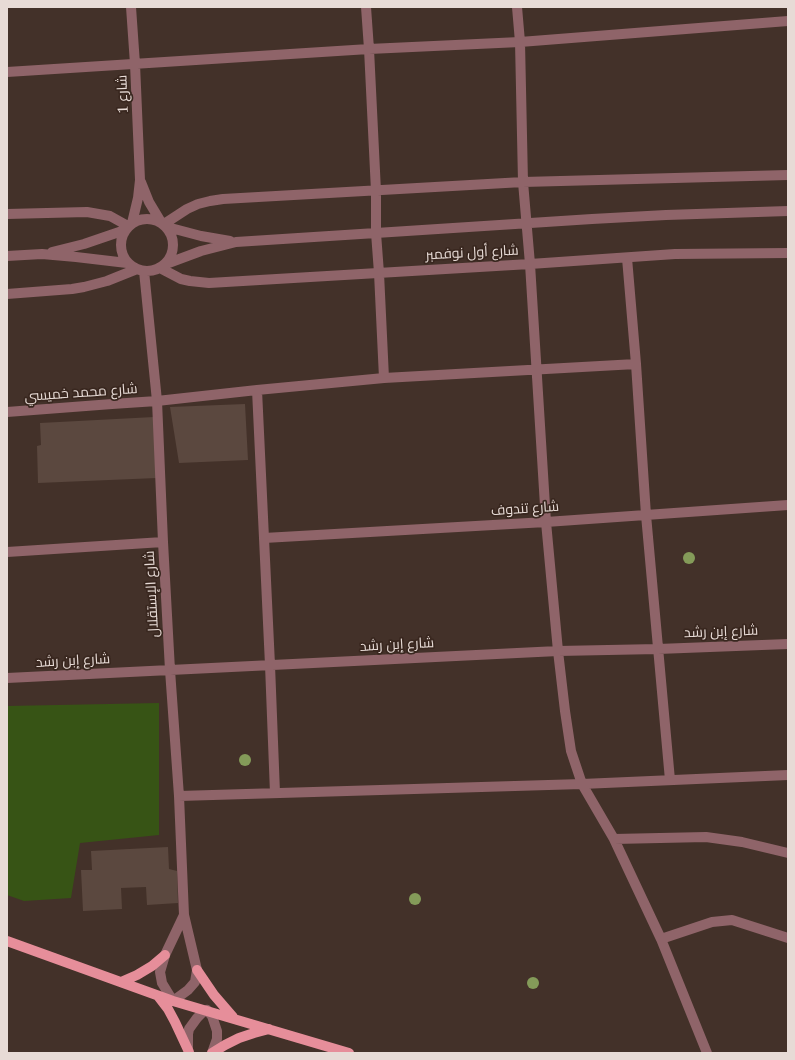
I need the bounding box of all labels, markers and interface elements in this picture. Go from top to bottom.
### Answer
street label: شارع 1 [114,74,132,114]
street label: شارع أول نوفمبر [425,242,519,264]
street label: شارع محمد خميسي [24,381,138,405]
street label: شارع تندوف [490,498,560,520]
street label: شارع الإستقلال [141,550,163,638]
street label: شارع إبن رشد [684,622,758,642]
street label: شارع إبن رشد [359,635,435,655]
street label: شارع إبن رشد [35,651,111,671]

